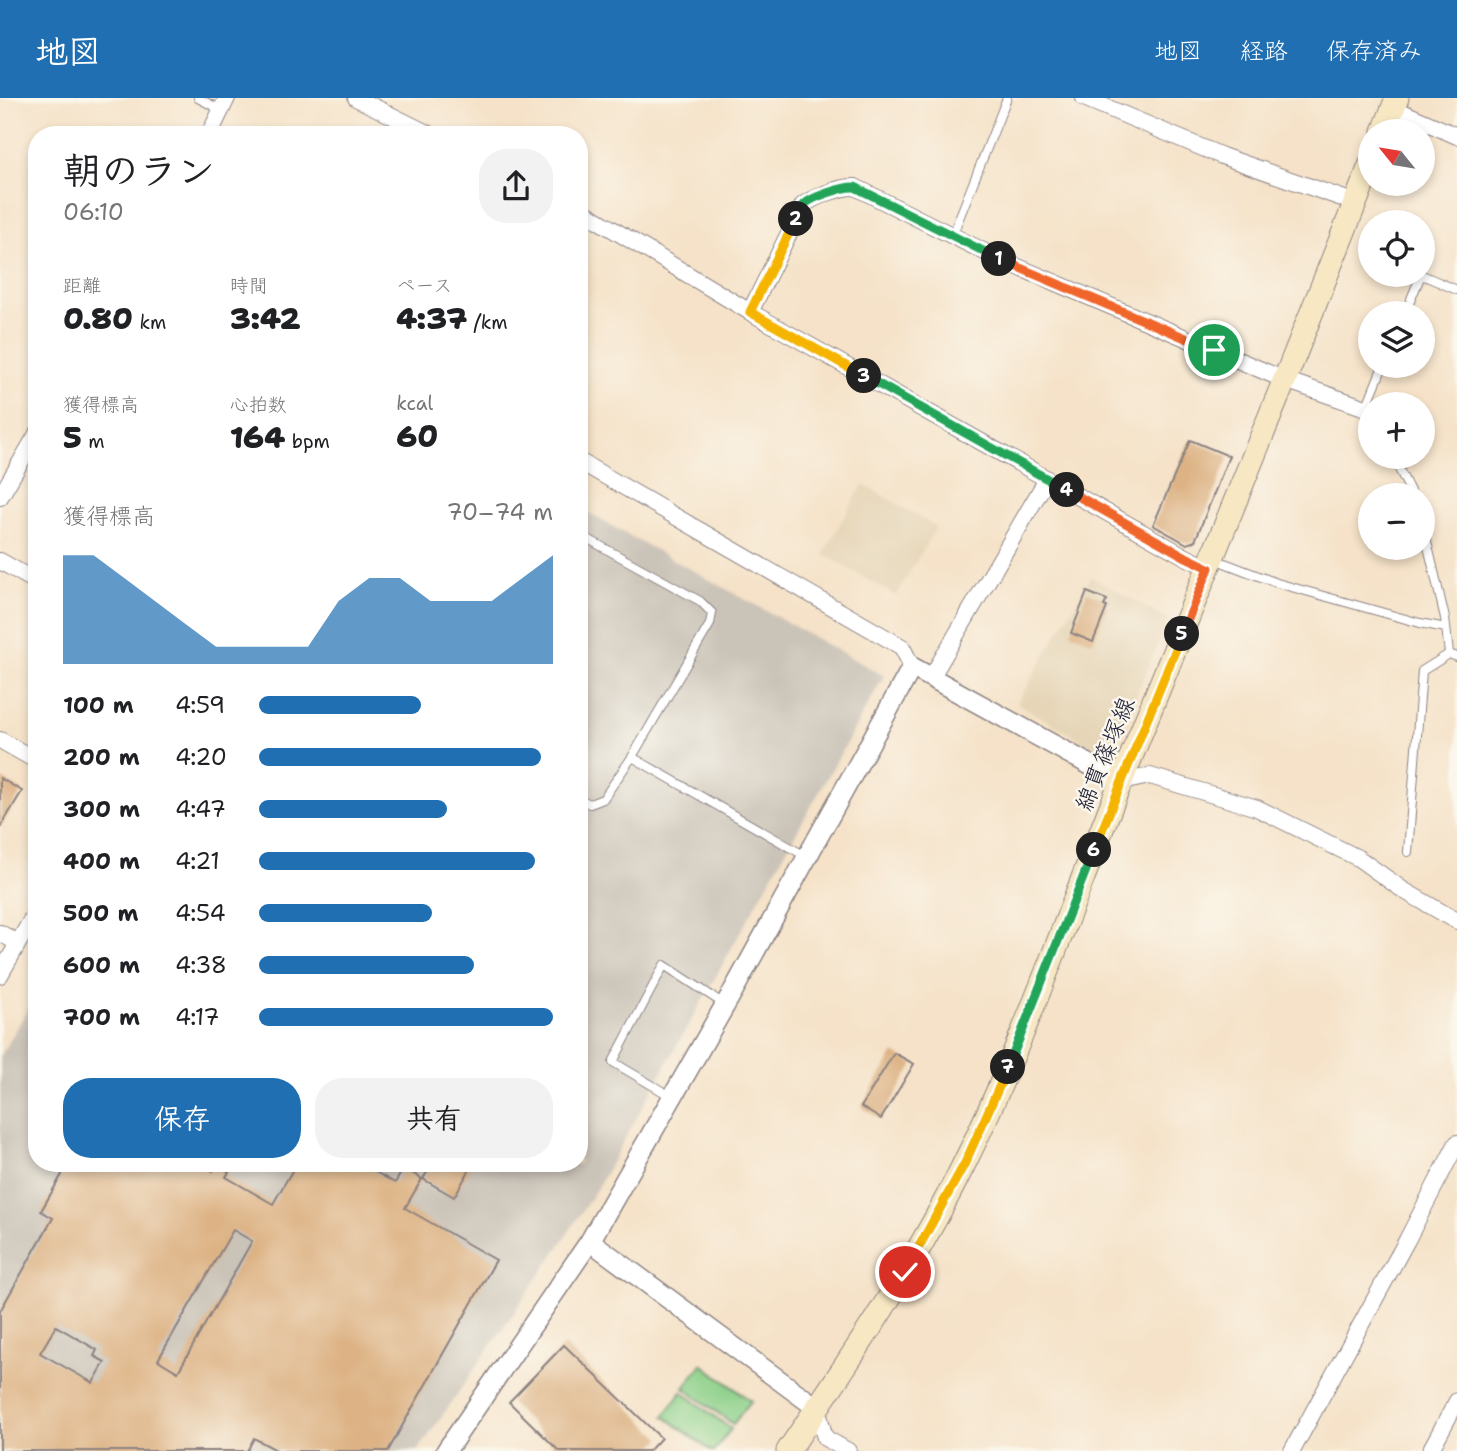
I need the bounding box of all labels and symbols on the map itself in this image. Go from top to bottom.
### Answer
north arrow [1358,119,1435,196]
pin: 2 [778,202,814,236]
pin: 1 [982,242,1016,276]
pin [1184,320,1244,380]
pin: 3 [846,358,882,394]
pin: 4 [1050,472,1084,508]
pin: 5 [1164,616,1200,652]
street label: 綿貫篠塚線 [1068,692,1142,816]
pin: 6 [1076,832,1112,868]
pin: 7 [990,1049,1026,1084]
pin [875,1242,935,1302]

